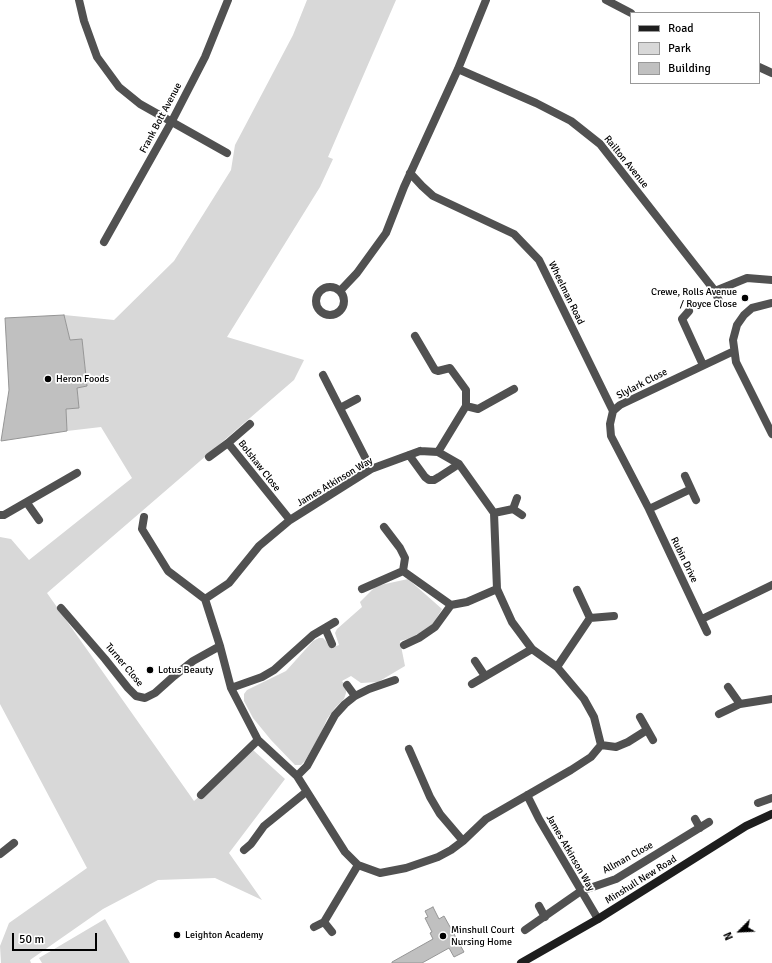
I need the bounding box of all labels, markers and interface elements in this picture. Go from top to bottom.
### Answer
legend [630,12,760,84]
text: Road [668,21,694,36]
text: Park [668,41,691,56]
text: Building [668,61,711,76]
street label: Frank Bott Avenue [137,81,185,155]
street label: Railton Avenue [601,133,651,191]
street label: Wheelman Road [545,259,587,327]
place label: Crewe, Rolls Avenue / Royce Close [651,286,737,310]
marker: Crewe, Rolls Avenue / Royce Close [740,293,750,303]
street label: Slylark Close [615,366,669,402]
place label: Heron Foods [56,373,109,385]
marker: Heron Foods [43,374,53,384]
street label: Bolshaw Close [235,438,283,494]
street label: James Atkinson Way [295,455,375,509]
street label: Rubin Drive [668,535,700,585]
street label: Turner Close [102,641,146,689]
place label: Lotus Beauty [158,664,213,676]
marker: Lotus Beauty [145,665,155,675]
street label: James Atkinson Way [543,813,597,893]
street label: Allman Close [601,839,655,877]
street label: Minshull New Road [603,853,679,907]
north arrow [720,911,760,951]
place label: Minshull Court Nursing Home [451,924,515,948]
scale bar [14,925,99,951]
place label: Leighton Academy [185,929,263,941]
marker: Leighton Academy [172,930,182,940]
text: N [721,930,736,942]
marker: Minshull Court Nursing Home [438,931,448,941]
text: 50 m [19,932,44,947]

